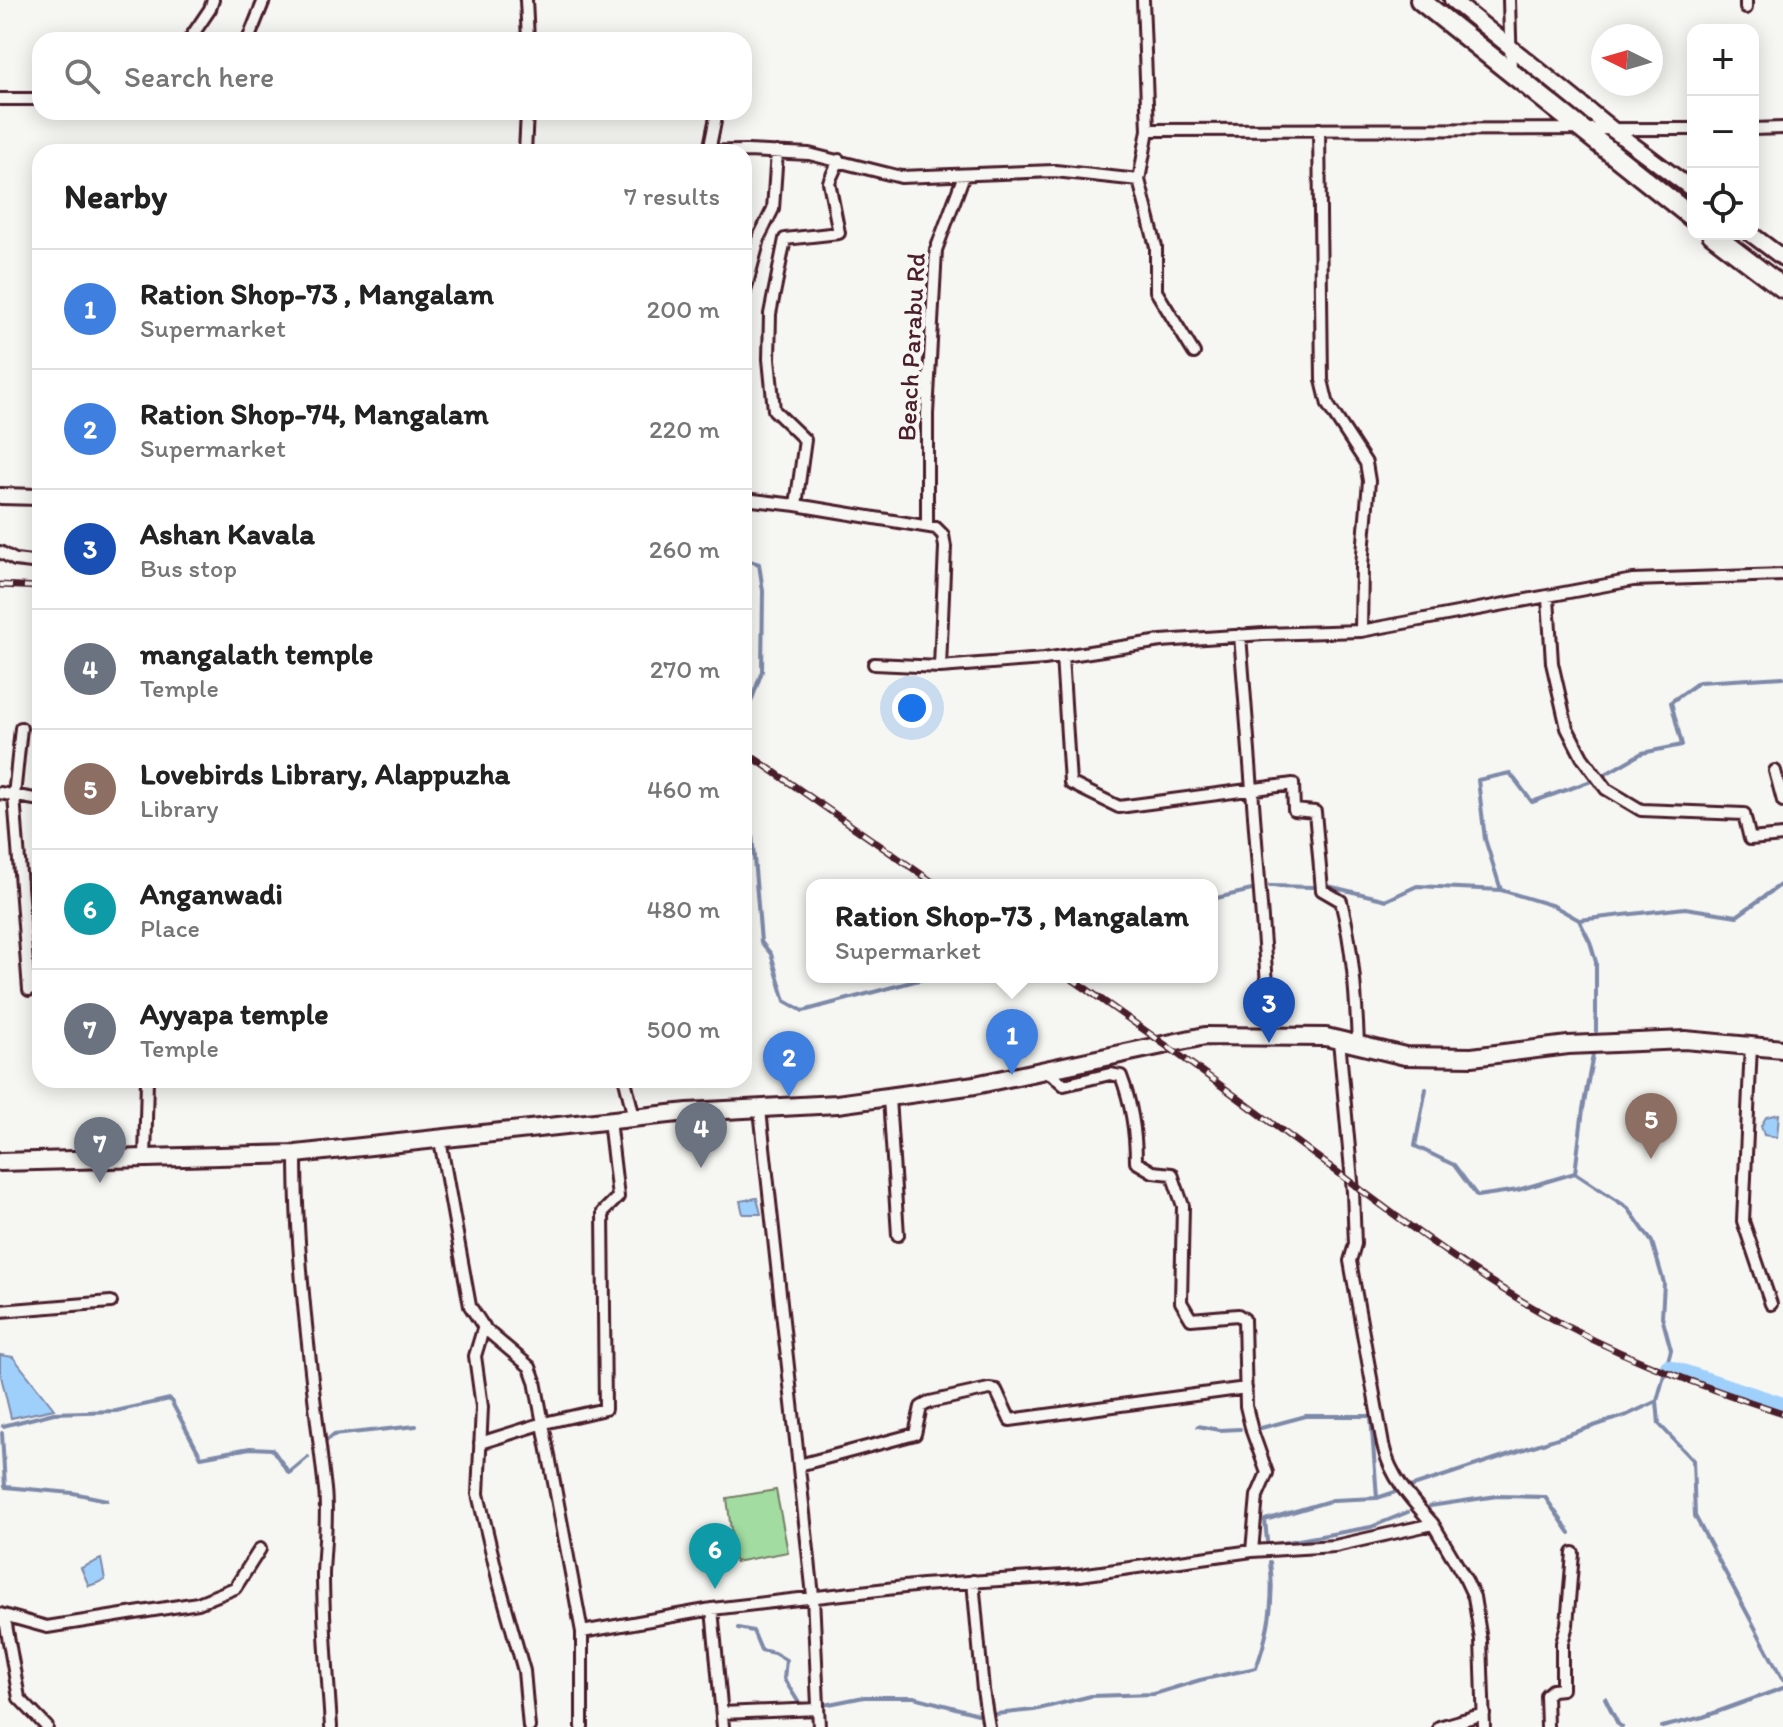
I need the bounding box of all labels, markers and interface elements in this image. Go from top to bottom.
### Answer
north arrow [1591,24,1663,96]
map controls [1687,24,1759,240]
button: + [1687,24,1759,96]
search box [32,32,752,120]
icon: search [60,54,104,98]
text: Search here [124,58,274,95]
button: − [1687,96,1759,168]
button: locate [1687,168,1759,240]
text: Nearby [64,176,167,217]
text: 7 results [624,180,720,212]
street label: Beach Parabu Rd [890,252,932,442]
text: Ration Shop-73 , Mangalam [140,275,494,312]
text: 1 [84,293,96,325]
text: 200 m [647,293,720,325]
text: Supermarket [140,312,286,344]
text: Ration Shop-74, Mangalam [140,395,489,432]
text: 2 [83,413,97,445]
text: 220 m [649,413,720,445]
text: Supermarket [140,432,286,464]
text: Ashan Kavala [140,515,315,552]
text: 3 [83,533,97,565]
text: 260 m [649,533,720,565]
text: Bus stop [140,552,237,584]
text: mangalath temple [140,635,373,672]
text: 4 [82,653,98,685]
text: 270 m [650,653,720,685]
text: Temple [140,672,219,704]
your location [892,688,932,728]
text: Lovebirds Library, Alappuzha [140,755,510,792]
text: 5 [83,773,97,805]
text: 460 m [647,773,720,805]
text: Library [140,792,218,824]
text: Anganwadi [140,875,283,912]
popup [806,879,1218,983]
text: 6 [83,893,97,925]
text: 480 m [646,893,720,925]
text: Ration Shop-73 , Mangalam [835,897,1189,934]
text: Place [140,912,200,944]
text: Supermarket [835,934,981,966]
pin: 3 [1243,977,1295,1043]
text: Ayyapa temple [140,995,329,1032]
pin: 1 [986,1009,1038,1075]
text: 7 [84,1013,96,1045]
text: 500 m [647,1013,720,1045]
pin: 2 [763,1031,815,1097]
text: Temple [140,1032,219,1064]
pin: 5 [1625,1093,1677,1159]
pin: 4 [675,1102,727,1168]
pin: 7 [74,1117,126,1183]
pin: 6 [689,1523,741,1589]

